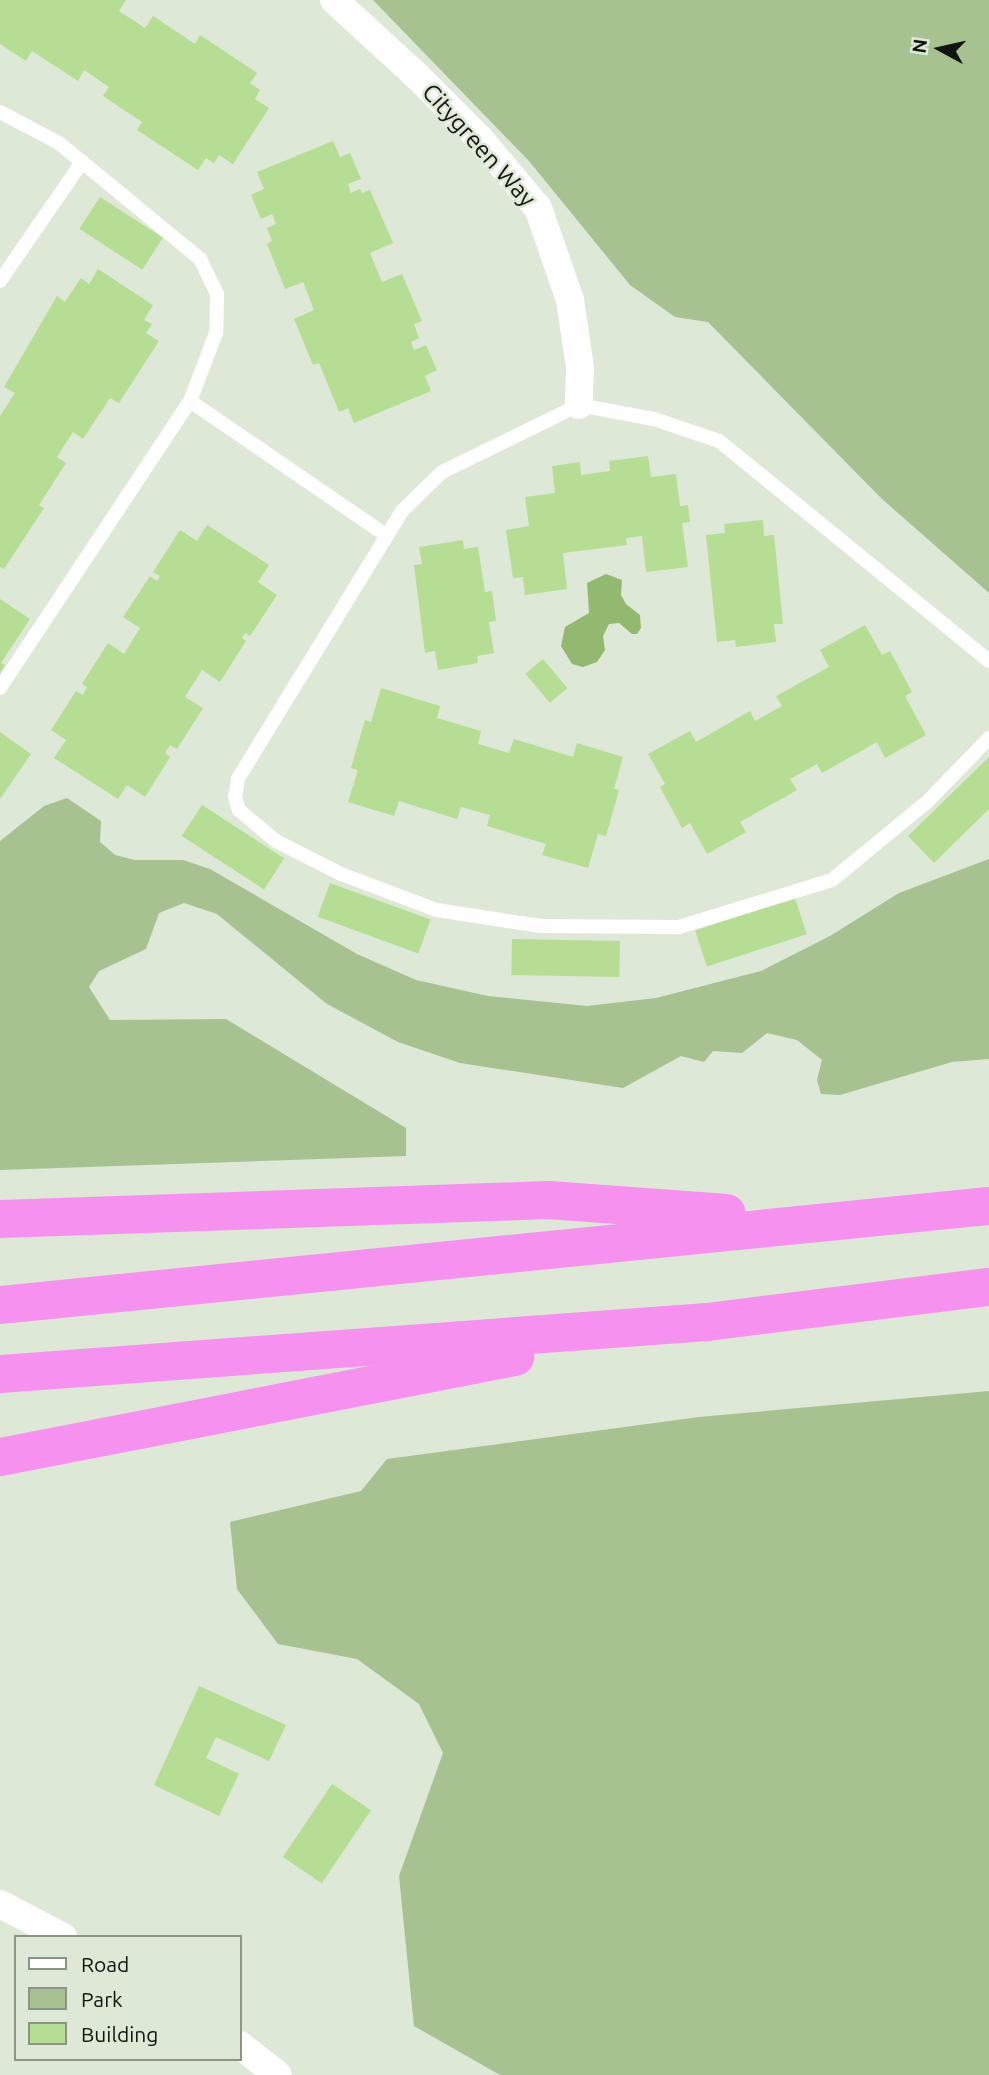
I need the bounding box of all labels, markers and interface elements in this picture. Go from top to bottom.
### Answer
north arrow [905,14,975,84]
text: N [907,38,931,55]
street label: Citygreen Way [416,78,542,212]
legend [14,1935,242,2061]
text: Road [81,1952,129,1976]
text: Park [81,1987,123,2011]
text: Building [81,2022,158,2046]

